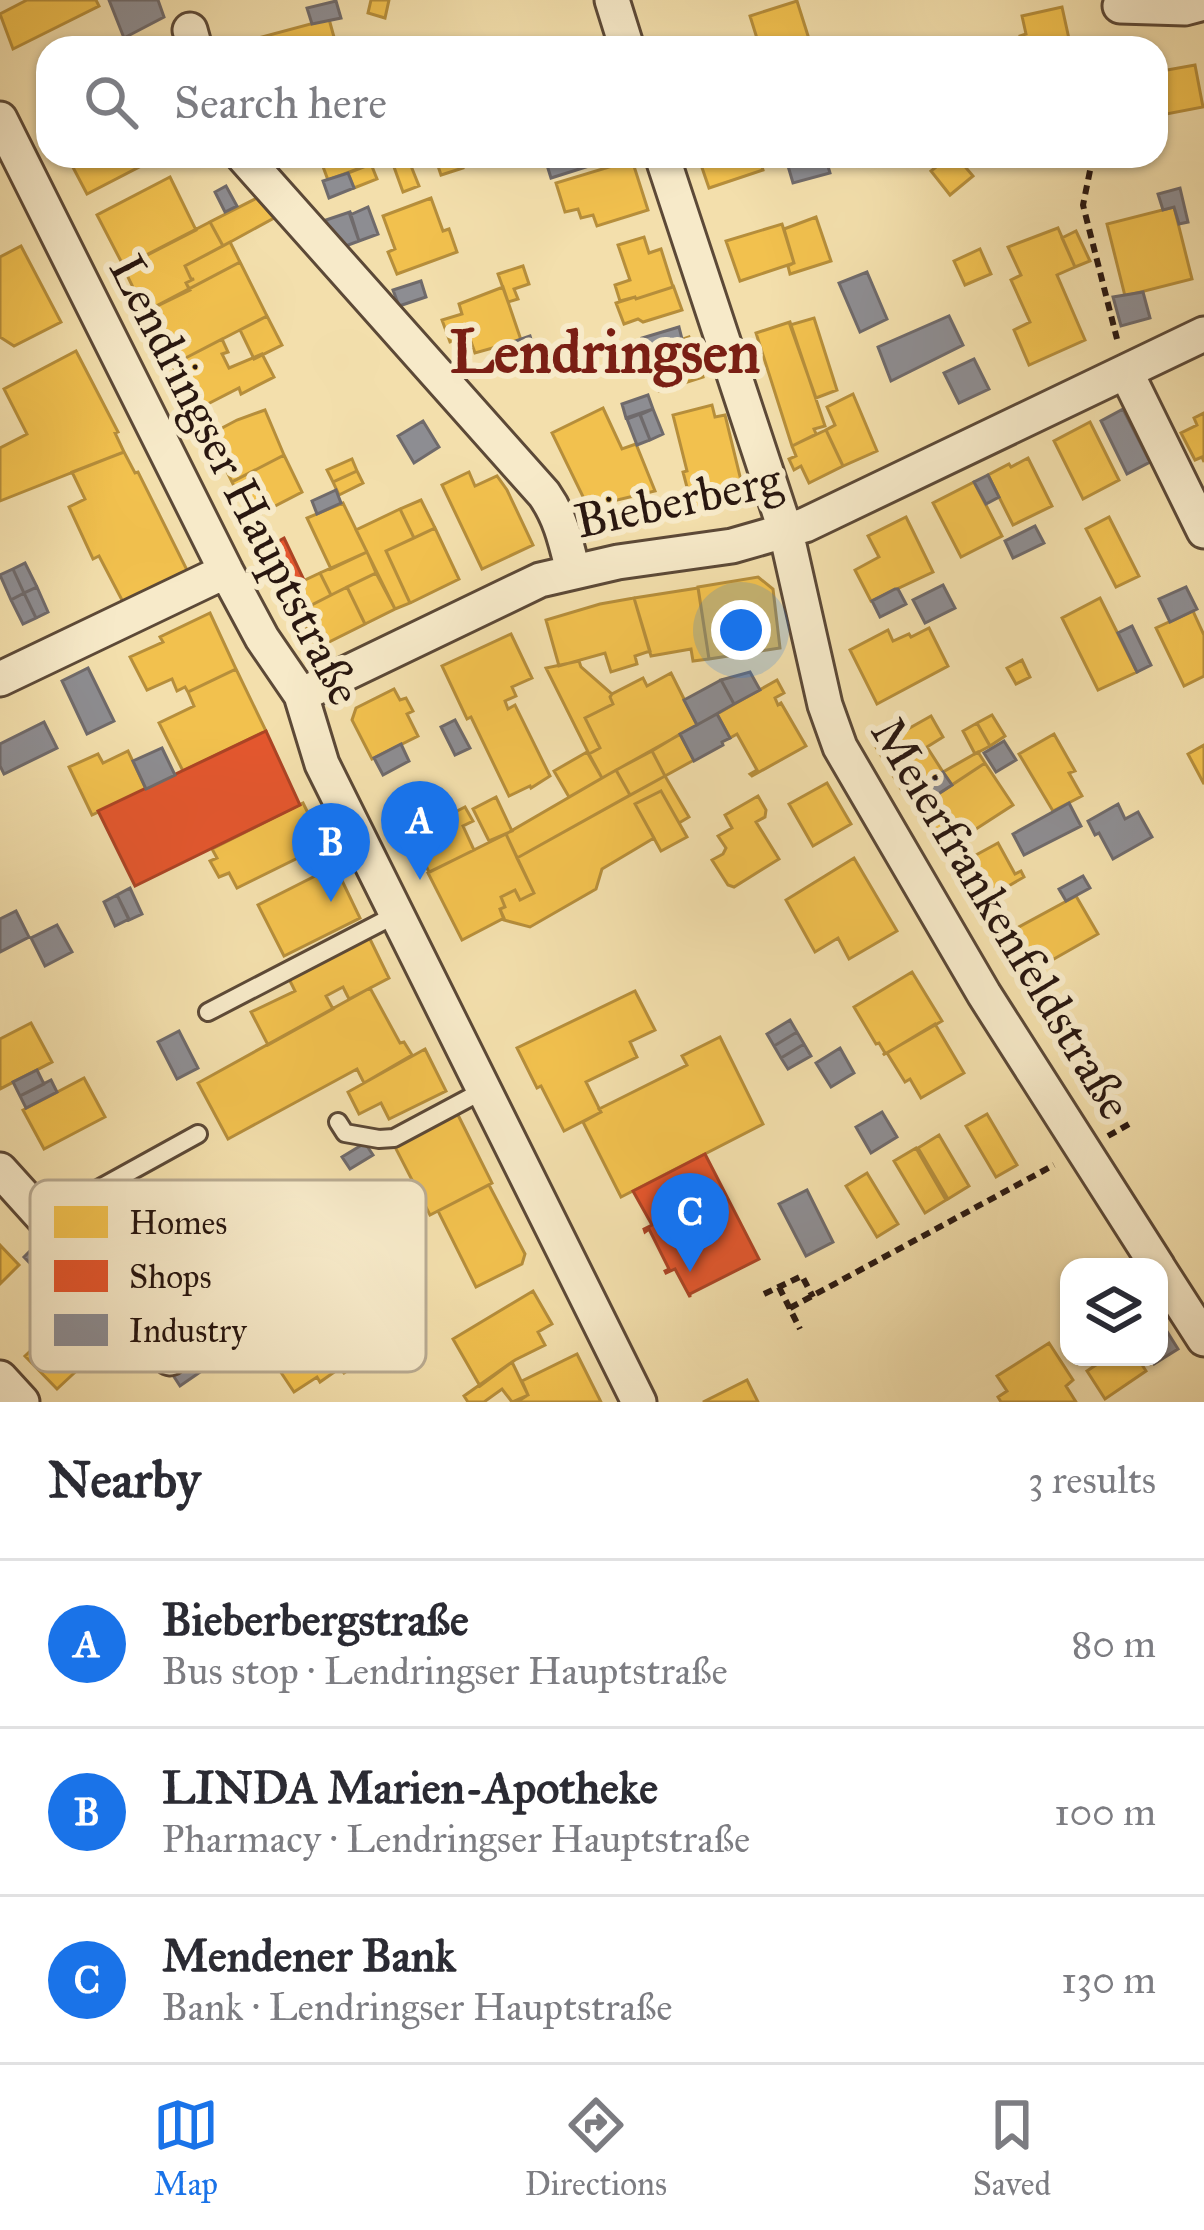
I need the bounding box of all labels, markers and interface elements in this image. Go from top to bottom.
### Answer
search box [36,36,1168,168]
icon: search [78,69,144,135]
text: Search here [174,75,387,130]
street label: Lendringser Hauptstraße [97,245,375,715]
district label: Lendringsen [450,315,760,388]
street label: Bieberberg [569,449,787,551]
your location [711,600,771,660]
street label: Meierfrankenfeldstraße [859,706,1145,1130]
pin: A [381,781,459,880]
pin: B [292,803,370,902]
pin: C [651,1173,729,1272]
legend [30,1180,426,1372]
text: Homes [129,1203,227,1243]
text: Shops [129,1257,212,1297]
map controls [1060,1258,1168,1366]
button: layers [1060,1258,1168,1366]
text: Industry [129,1311,247,1351]
text: Nearby [48,1449,200,1511]
text: 3 results [1028,1456,1156,1504]
text: Bieberbergstraße [162,1592,469,1647]
text: A [74,1620,100,1668]
text: 80 m [1071,1620,1156,1668]
text: Bus stop · Lendringser Hauptstraße [162,1647,728,1695]
text: LINDA Marien-Apotheke [162,1760,658,1815]
text: B [74,1788,100,1836]
text: 100 m [1054,1788,1156,1836]
text: Pharmacy · Lendringser Hauptstraße [162,1815,750,1863]
text: Mendener Bank [162,1928,456,1983]
text: C [74,1956,100,2004]
text: 130 m [1061,1956,1156,2004]
text: Bank · Lendringser Hauptstraße [162,1983,673,2031]
tab: Map [153,2092,219,2204]
tab: Directions [525,2092,667,2204]
tab: Saved [973,2092,1051,2204]

